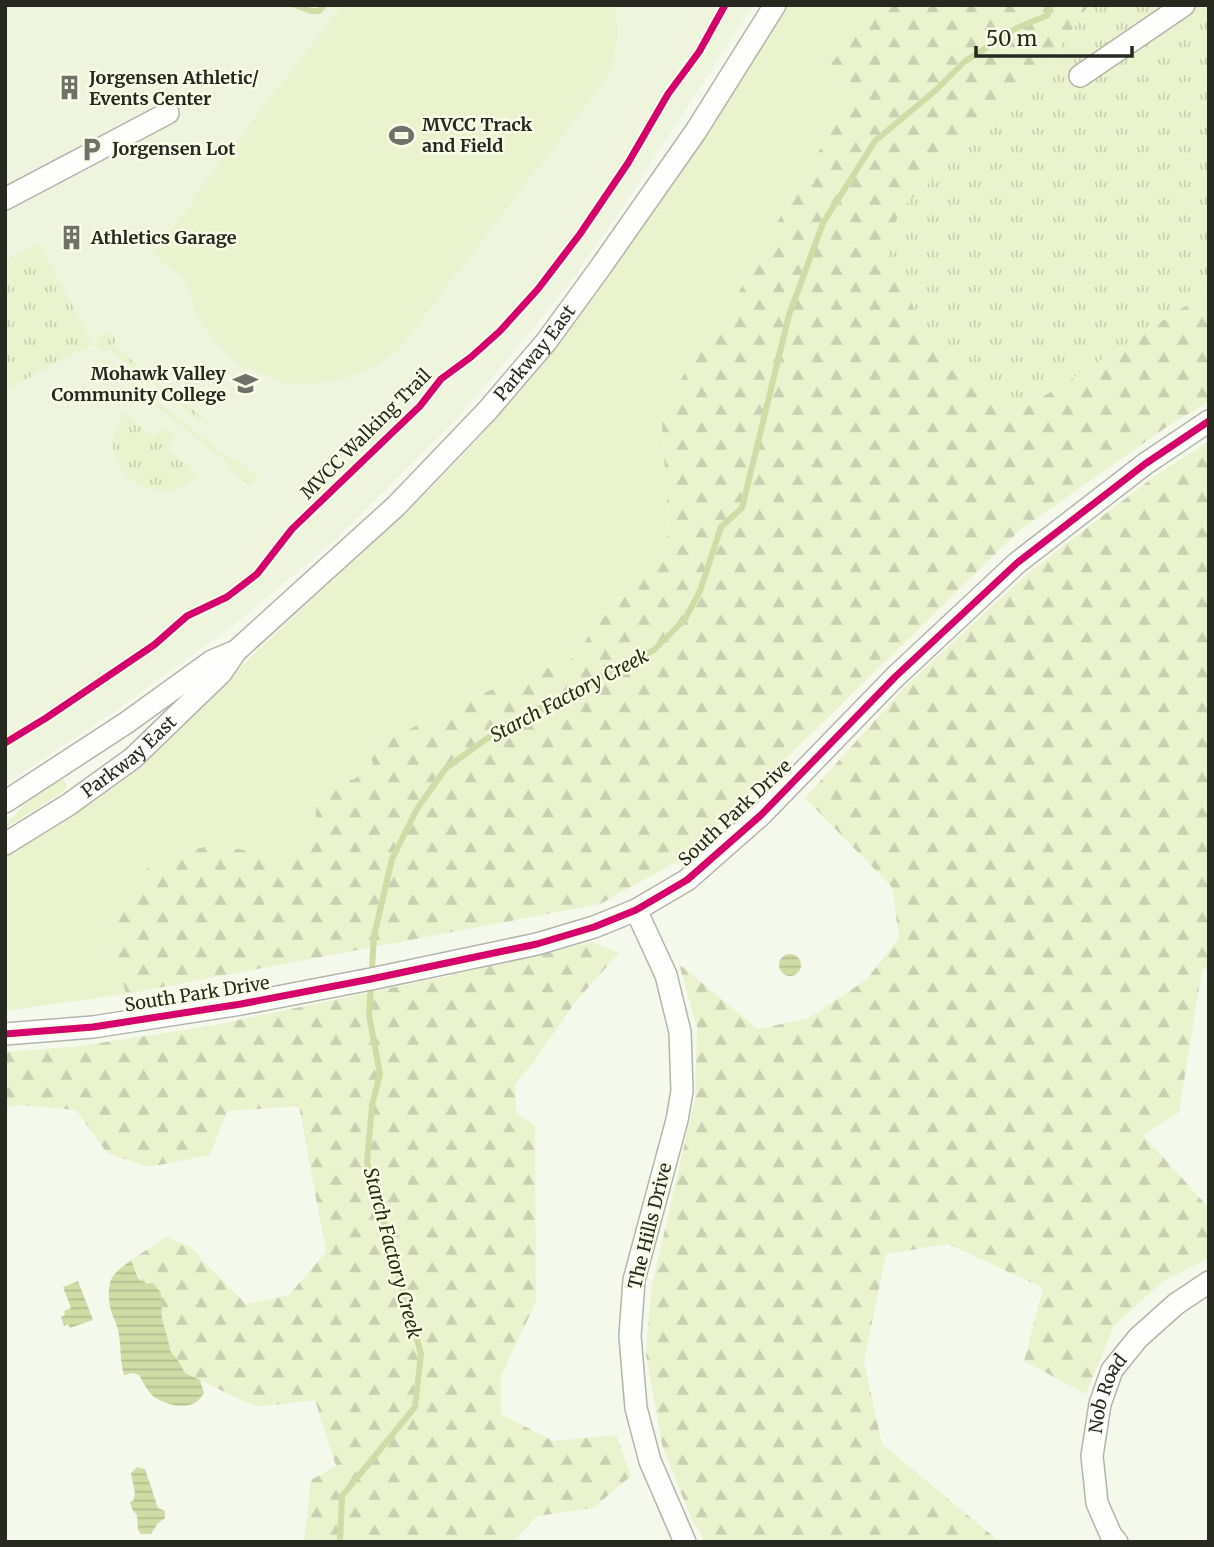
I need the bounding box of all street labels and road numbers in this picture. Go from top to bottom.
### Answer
street label: Parkway East [489,300,580,405]
street label: MVCC Walking Trail [296,363,436,504]
street label: Parkway East [77,710,181,803]
street label: South Park Drive [673,754,796,871]
street label: South Park Drive [123,971,271,1016]
street label: The Hills Drive [623,1160,676,1291]
street label: Nob Road [1084,1349,1132,1435]

